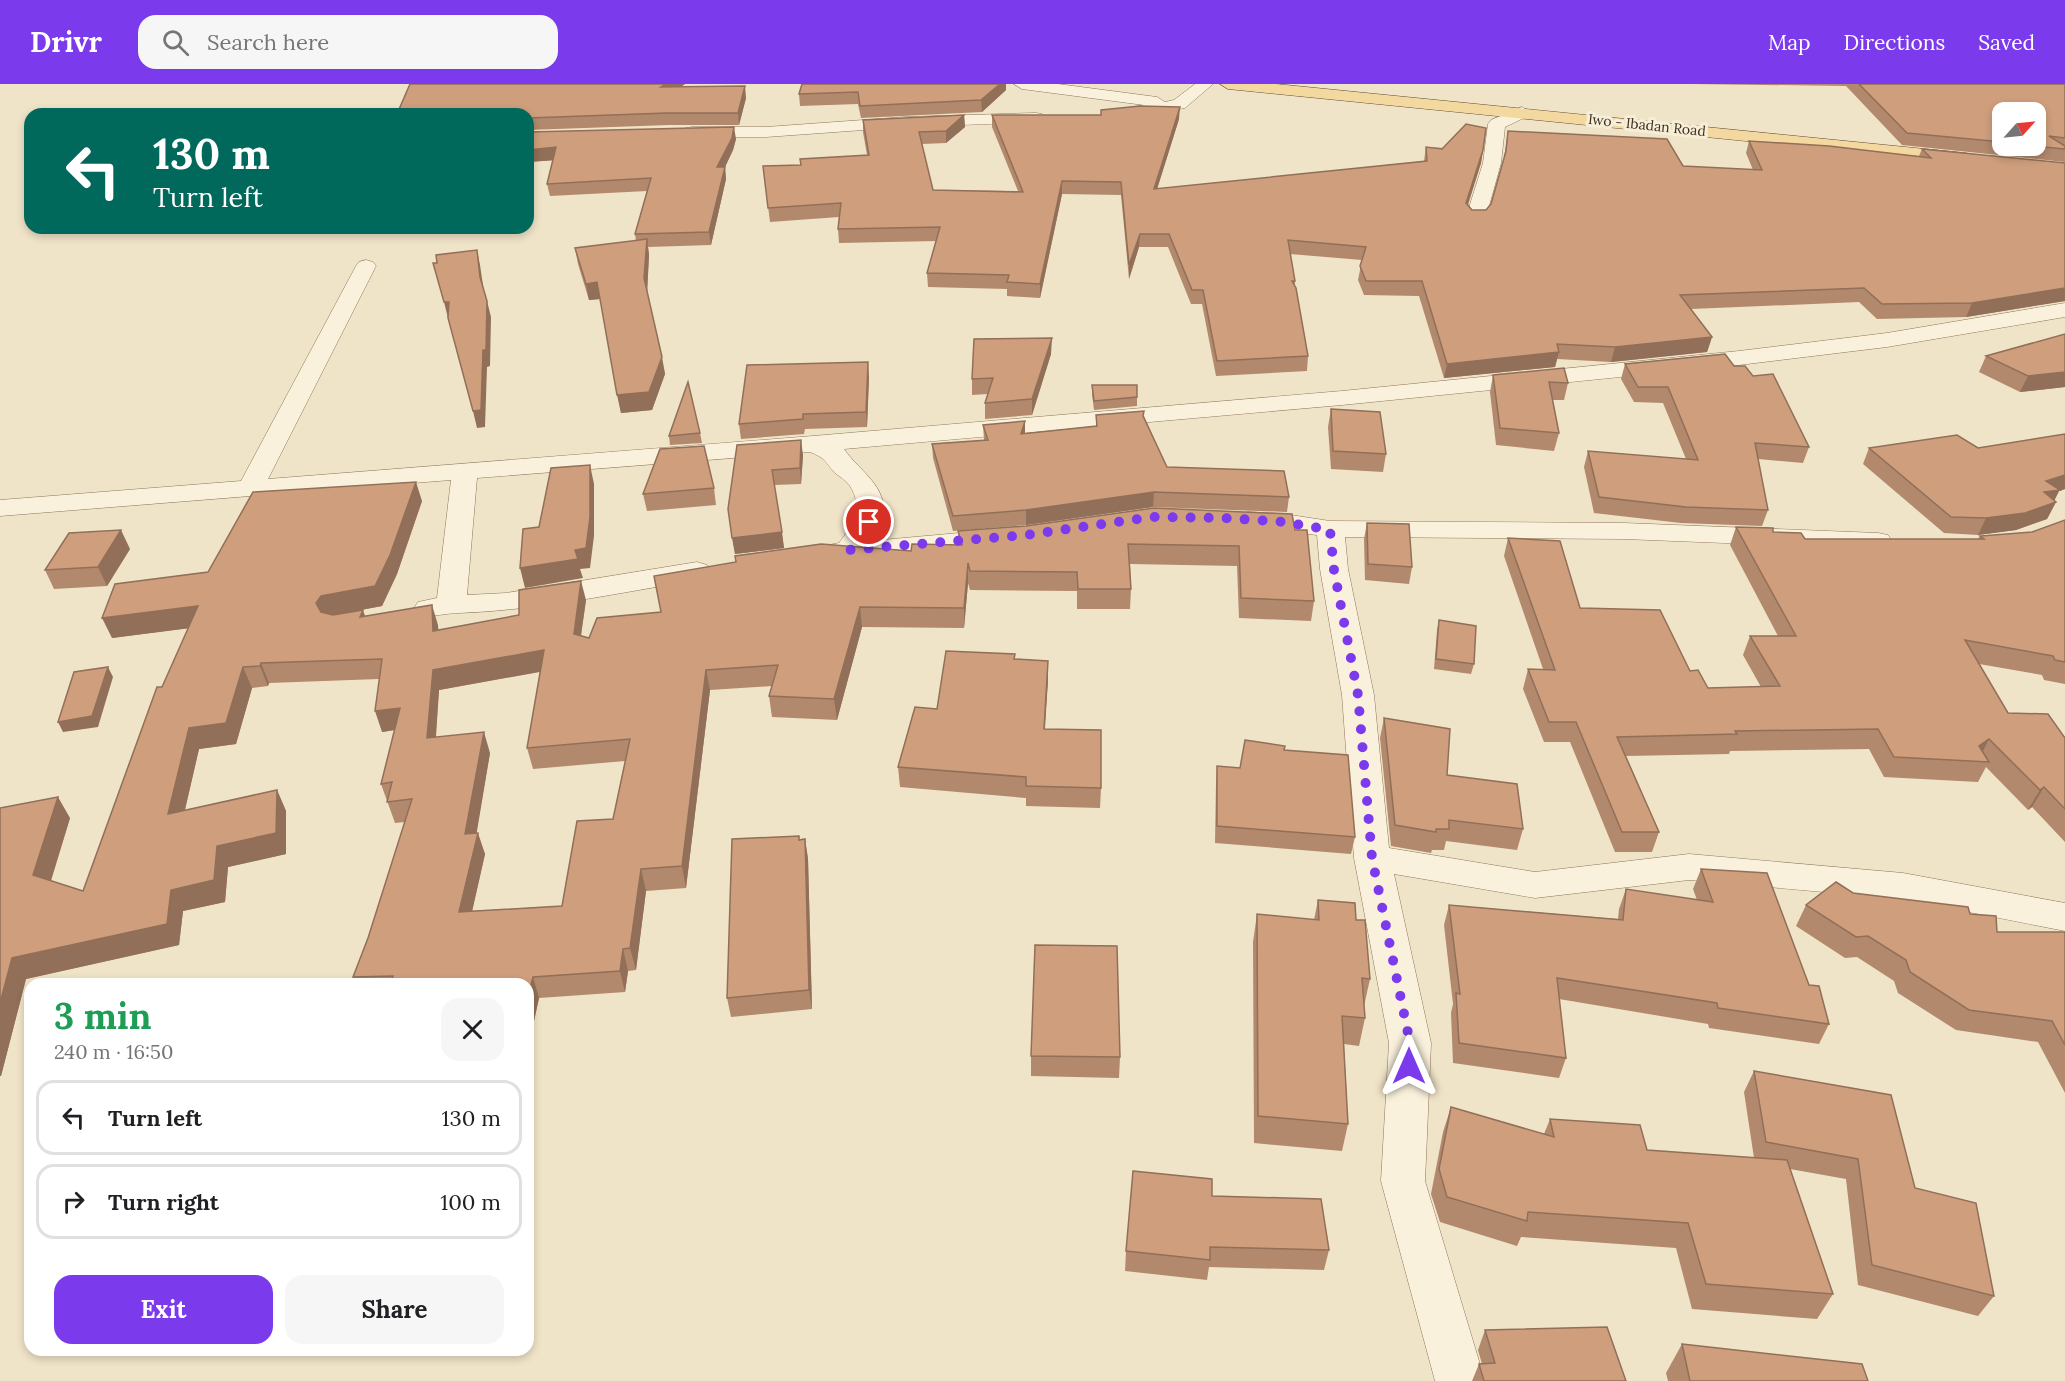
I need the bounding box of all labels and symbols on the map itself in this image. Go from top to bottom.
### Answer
north arrow [1992,102,2046,156]
street label: Iwo - Ibadan Road [1587,110,1707,140]
pin [843,496,894,547]
position arrow [1377,1034,1441,1098]

